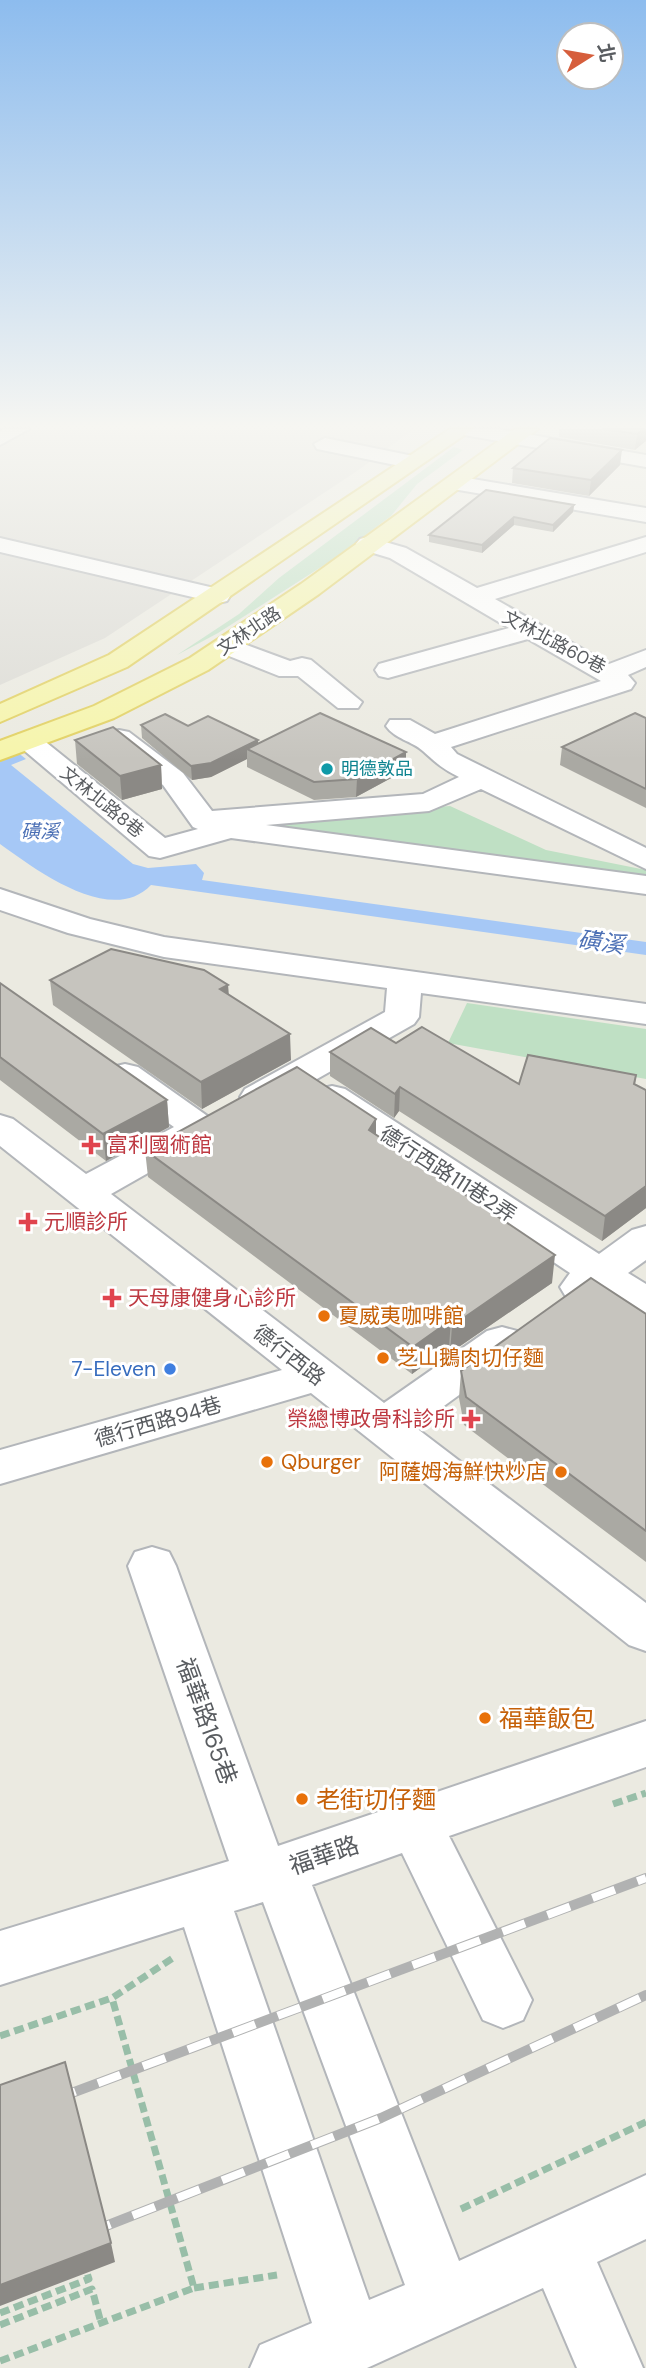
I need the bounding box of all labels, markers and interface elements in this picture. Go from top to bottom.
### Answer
north arrow [555,21,625,91]
text: 北 [592,41,620,65]
street label: 文林北路 [212,601,286,661]
street label: 文林北路60巷 [498,605,610,679]
place label: 明德敦品 [341,757,413,781]
street label: 文林北路8巷 [55,761,149,843]
marker: 明德敦品 [319,761,335,777]
water label: 磺溪 [21,819,62,844]
water label: 磺溪 [576,924,629,960]
street label: 德行西路111巷2弄 [374,1119,522,1229]
place label: 富利國術館 [107,1131,212,1159]
marker: 富利國術館 [81,1135,101,1155]
place label: 元順診所 [44,1208,128,1236]
marker: 元順診所 [18,1212,38,1232]
place label: 天母康健身心診所 [128,1284,296,1312]
marker: 天母康健身心診所 [102,1288,122,1308]
place label: 夏威夷咖啡館 [338,1302,464,1330]
marker: 夏威夷咖啡館 [316,1308,332,1324]
street label: 德行西路 [247,1318,331,1392]
place label: 芝山鵝肉切仔麵 [397,1344,544,1372]
marker: 芝山鵝肉切仔麵 [375,1350,391,1366]
place label: 7-Eleven [72,1355,156,1383]
marker: 7-Eleven [162,1361,178,1377]
street label: 德行西路94巷 [91,1390,225,1454]
place label: 榮總博政骨科診所 [287,1405,455,1433]
marker: 榮總博政骨科診所 [461,1409,481,1429]
place label: Qburger [281,1448,361,1476]
marker: Qburger [259,1454,275,1470]
place label: 阿薩姆海鮮快炒店 [379,1458,547,1486]
marker: 阿薩姆海鮮快炒店 [553,1464,569,1480]
street label: 福華路165巷 [170,1653,244,1789]
place label: 福華飯包 [499,1703,595,1734]
marker: 福華飯包 [477,1710,493,1726]
place label: 老街切仔麵 [316,1784,436,1815]
marker: 老街切仔麵 [294,1791,310,1807]
street label: 福華路 [285,1829,363,1881]

